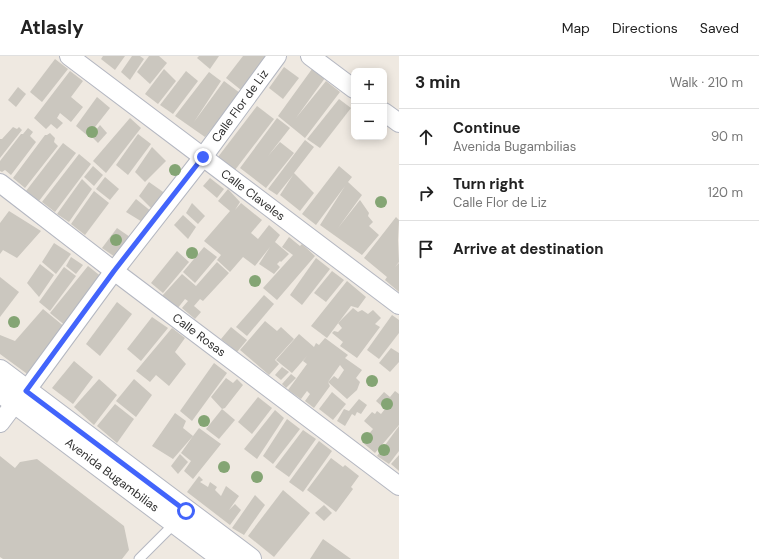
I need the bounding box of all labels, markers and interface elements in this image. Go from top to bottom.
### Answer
text: Atlasly [20,15,84,40]
text: Map [562,19,590,37]
text: Directions [612,19,678,37]
text: Saved [700,19,739,37]
street label: Calle Flor de Liz [208,66,272,146]
map controls [351,68,387,140]
button: + [351,68,387,104]
text: 3 min [415,71,460,93]
text: Walk · 210 m [670,74,743,91]
button: − [351,104,387,140]
text: Continue [453,118,521,138]
icon: ahead [415,126,437,148]
text: 90 m [711,128,743,145]
text: Avenida Bugambilias [453,138,576,155]
route end [194,148,212,166]
street label: Calle Claveles [218,166,288,224]
text: Turn right [453,174,524,194]
icon: right [415,182,437,204]
text: 120 m [708,184,743,201]
text: Calle Flor de Liz [453,194,547,211]
icon: arrive [415,238,437,260]
text: Arrive at destination [453,239,604,259]
street label: Calle Rosas [169,310,229,360]
street label: Avenida Bugambilias [62,434,162,516]
route start [177,502,195,520]

